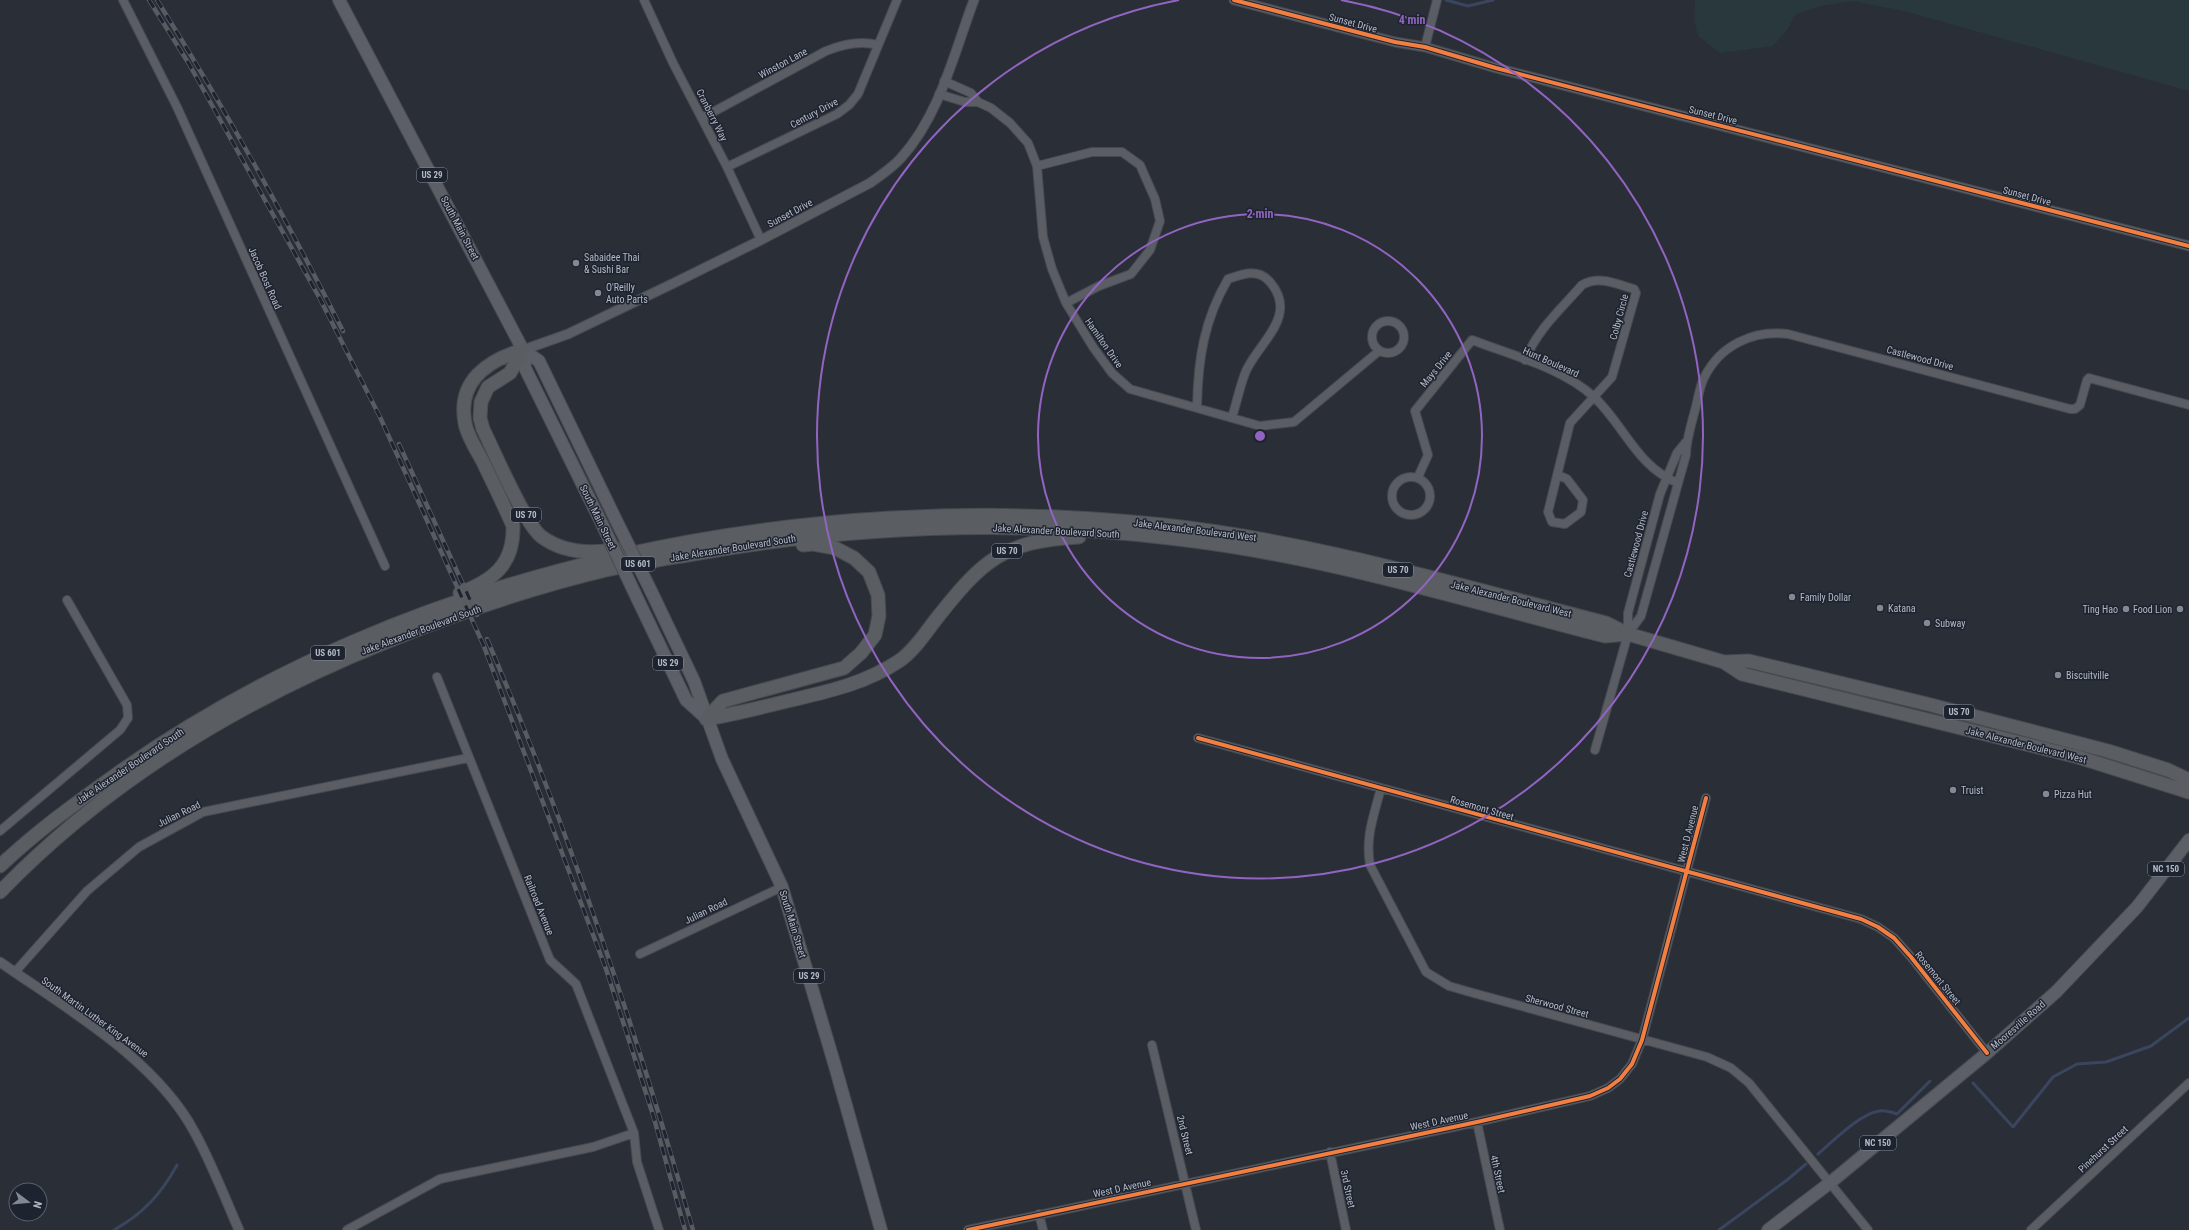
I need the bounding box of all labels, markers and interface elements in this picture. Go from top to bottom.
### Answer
street label: Sunset Drive [1328,11,1379,35]
text: 4 min [1399,13,1425,27]
street label: Winston Lane [757,45,809,80]
street label: Cranberry Way [694,87,730,143]
street label: Century Drive [788,96,840,130]
street label: Sunset Drive [1688,104,1739,126]
road number: US 29 [417,168,447,182]
street label: Sunset Drive [2002,184,2053,208]
street label: South Main Street [439,194,481,262]
street label: Sunset Drive [766,196,815,229]
text: 2 min [1247,207,1273,221]
street label: Jacob Bost Road [246,245,284,311]
place label: Sabaidee Thai & Sushi Bar [584,252,640,275]
marker: Sabaidee Thai & Sushi Bar [571,258,581,268]
place label: O'Reilly Auto Parts [606,282,648,305]
marker: O'Reilly Auto Parts [593,288,603,298]
street label: Colby Circle [1608,293,1630,341]
street label: Hamilton Drive [1083,316,1125,370]
street label: Castlewood Drive [1885,344,1955,372]
street label: Hunt Boulevard [1521,345,1581,379]
street label: Mays Drive [1418,348,1454,389]
centre of rings [1253,429,1267,443]
street label: South Main Street [578,483,618,551]
road number: US 70 [511,508,541,522]
street label: Castlewood Drive [1622,509,1650,579]
street label: Jake Alexander Boulevard West [1133,517,1257,543]
street label: Jake Alexander Boulevard South [992,522,1120,540]
street label: Jake Alexander Boulevard South [669,533,797,563]
road number: US 70 [992,544,1022,558]
road number: US 601 [621,557,655,571]
road number: US 70 [1383,563,1413,577]
street label: Jake Alexander Boulevard West [1450,579,1572,619]
marker: Family Dollar [1787,592,1797,602]
place label: Family Dollar [1800,592,1851,603]
street label: Jake Alexander Boulevard South [359,603,483,657]
marker: Katana [1875,603,1885,613]
place label: Katana [1888,603,1916,614]
place label: Ting Hao [2082,604,2118,615]
marker: Ting Hao [2121,604,2131,614]
place label: Food Lion [2133,604,2172,615]
marker: Food Lion [2175,604,2185,614]
marker: Subway [1922,618,1932,628]
place label: Subway [1935,618,1965,629]
road number: US 601 [311,646,345,660]
road number: US 29 [653,656,683,670]
marker: Biscuitville [2053,670,2063,680]
place label: Biscuitville [2066,670,2109,681]
road number: US 70 [1944,705,1974,719]
street label: Jake Alexander Boulevard West [1965,725,2087,765]
street label: Jake Alexander Boulevard South [74,726,186,806]
marker: Truist [1948,785,1958,795]
place label: Truist [1961,785,1984,796]
marker: Pizza Hut [2041,789,2051,799]
place label: Pizza Hut [2054,789,2092,800]
street label: Rosemont Street [1449,794,1515,822]
street label: Julian Road [156,799,202,829]
street label: West D Avenue [1676,804,1701,864]
road number: NC 150 [2148,862,2184,876]
street label: Railroad Avenue [522,874,556,937]
street label: South Main Street [777,889,809,959]
street label: Julian Road [683,896,729,926]
street label: Rosemont Street [1913,949,1963,1007]
road number: US 29 [794,969,824,983]
street label: South Martin Luther King Avenue [40,975,151,1060]
street label: Sherwood Street [1524,992,1590,1020]
street label: Mooresville Road [1989,999,2047,1051]
street label: West D Avenue [1409,1109,1469,1132]
street label: 2nd Street [1175,1114,1195,1156]
street label: Pinehurst Street [2076,1123,2130,1175]
road number: NC 150 [1860,1136,1896,1150]
street label: 4th Street [1489,1154,1507,1194]
street label: 3rd Street [1339,1169,1357,1209]
street label: West D Avenue [1092,1176,1152,1199]
north arrow [8,1182,48,1222]
text: N [30,1200,44,1210]

